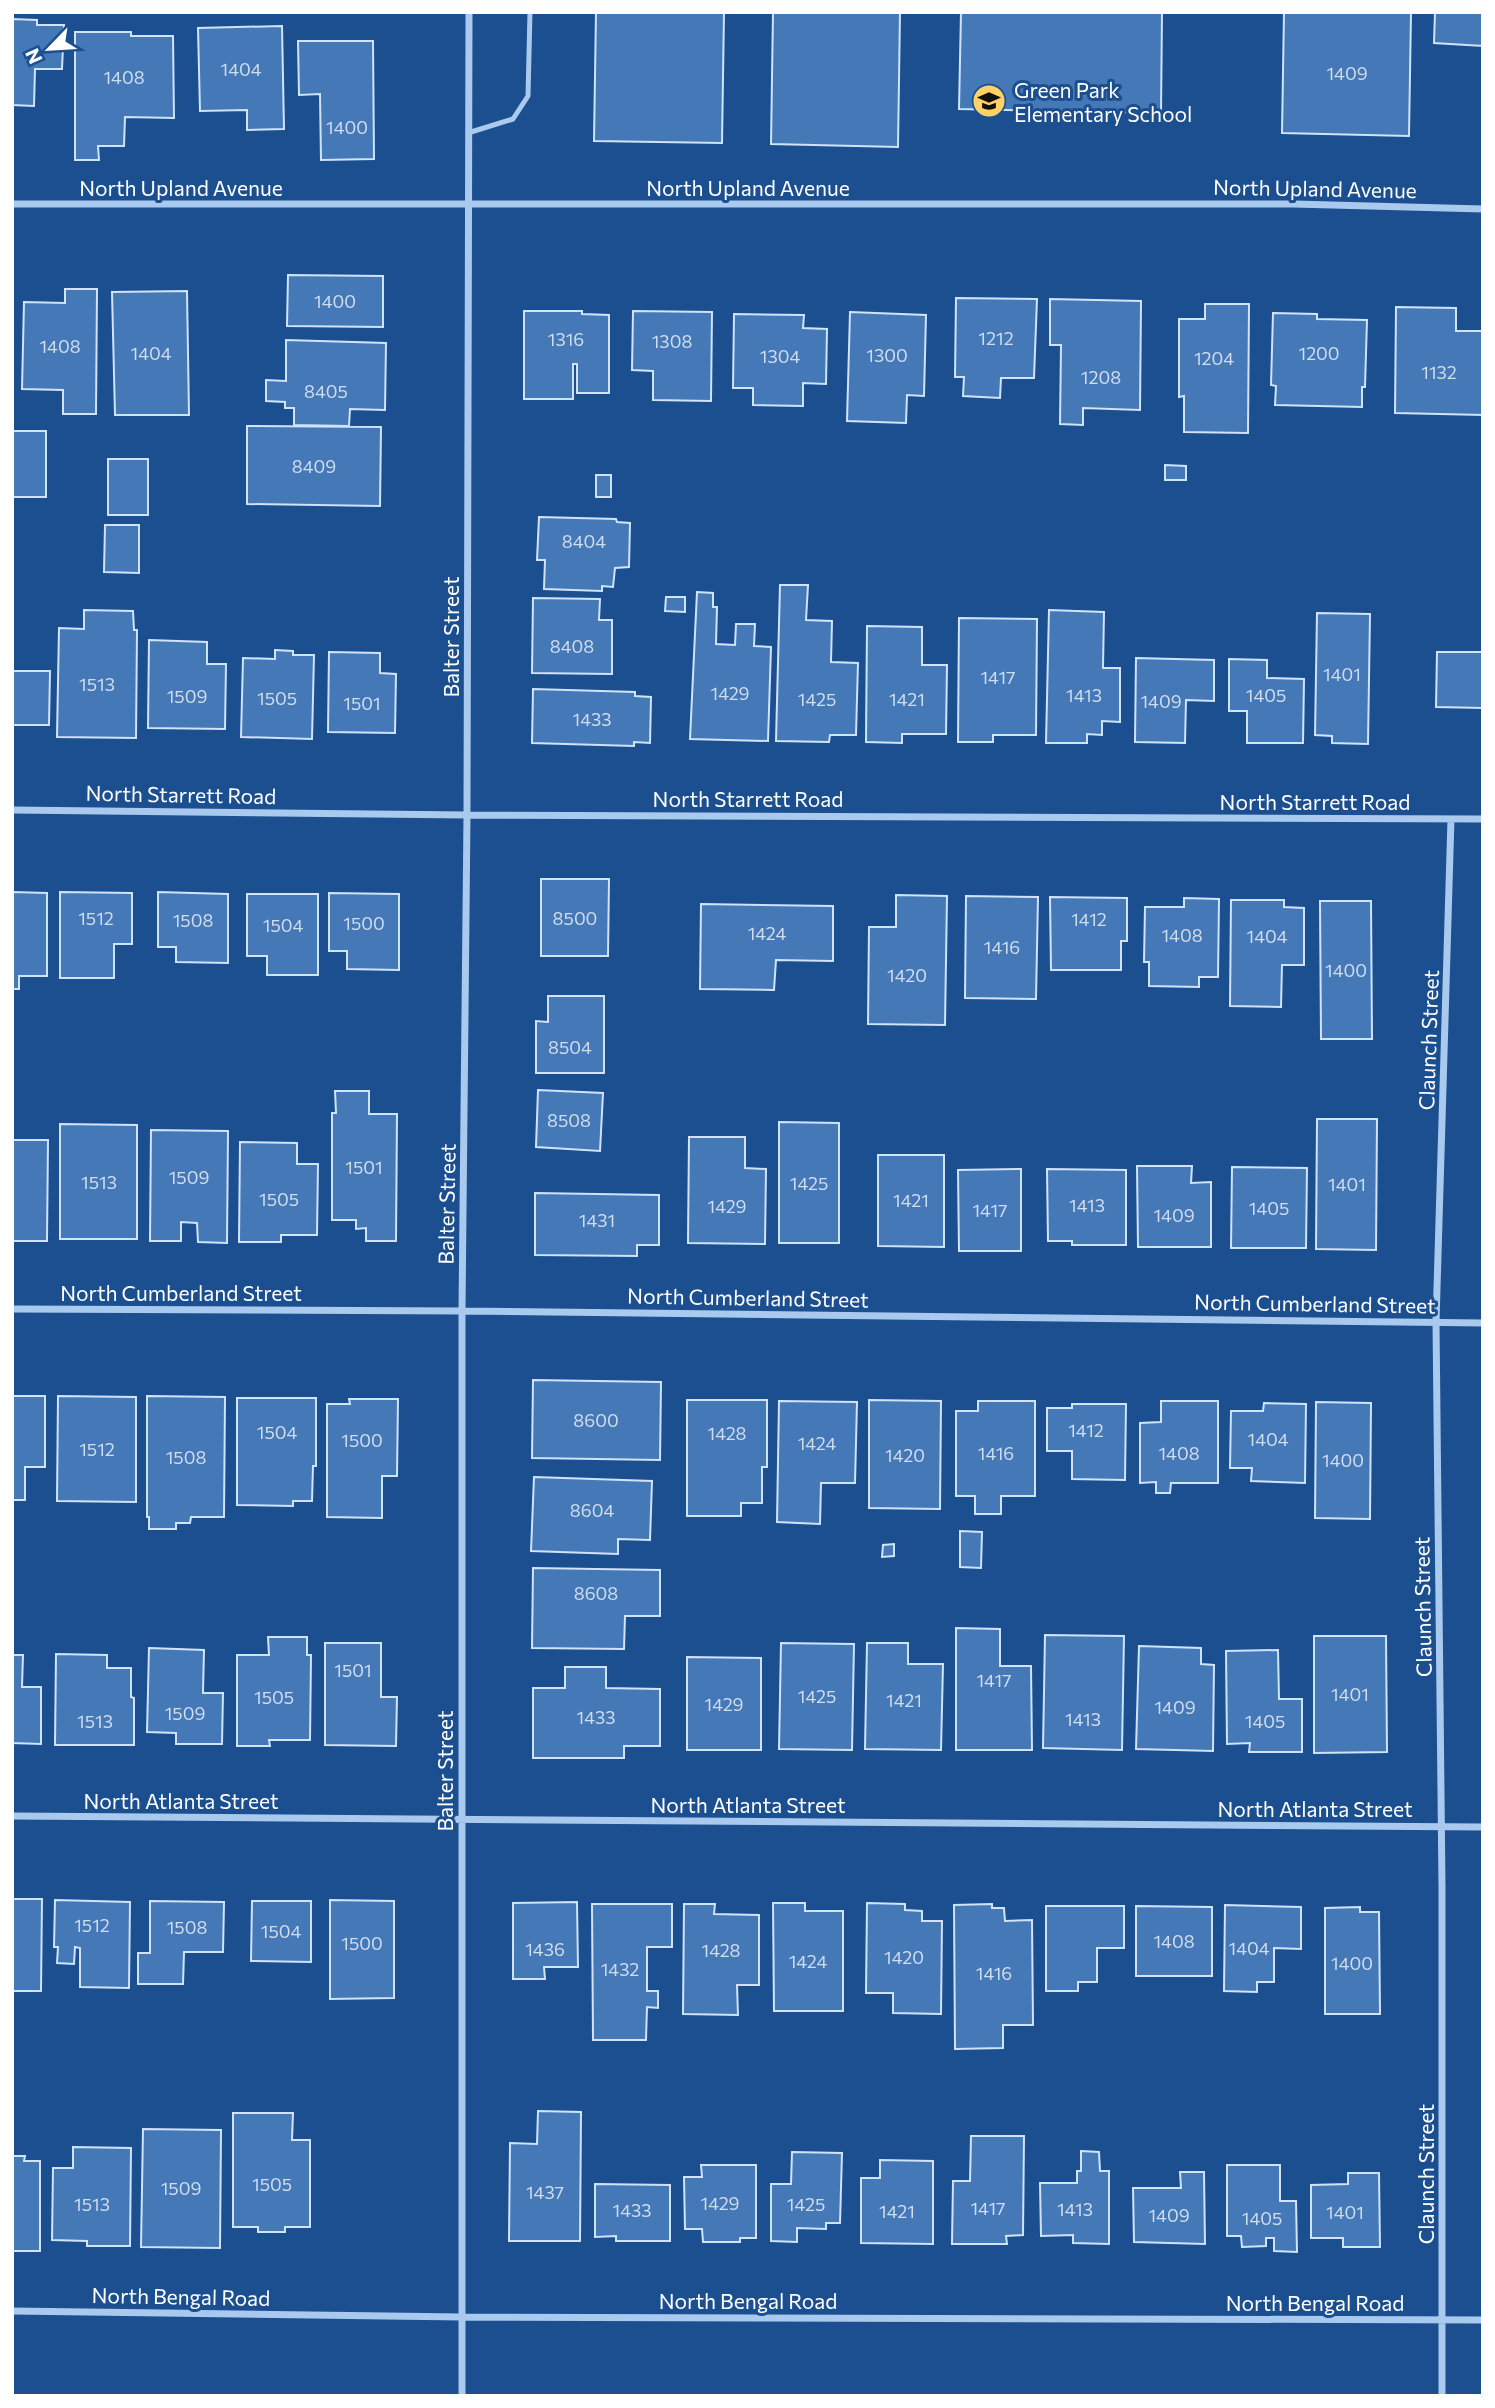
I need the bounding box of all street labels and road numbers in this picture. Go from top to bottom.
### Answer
street label: North Upland Avenue [1213,174,1417,202]
street label: North Upland Avenue [79,175,283,200]
street label: North Upland Avenue [646,175,850,200]
street label: Balter Street [438,576,463,698]
street label: North Starrett Road [85,780,277,808]
street label: North Starrett Road [653,786,843,811]
street label: North Starrett Road [1220,789,1410,814]
street label: Claunch Street [1413,969,1443,1111]
street label: Balter Street [432,1143,460,1265]
street label: North Cumberland Street [60,1280,302,1305]
street label: North Cumberland Street [627,1282,869,1312]
street label: North Cumberland Street [1194,1288,1436,1318]
street label: Claunch Street [1408,1537,1436,1677]
street label: Balter Street [432,1710,457,1832]
street label: North Atlanta Street [83,1788,279,1813]
street label: North Atlanta Street [650,1792,846,1817]
street label: North Atlanta Street [1217,1796,1413,1821]
street label: Claunch Street [1413,2104,1438,2244]
street label: North Bengal Road [91,2282,271,2310]
street label: North Bengal Road [659,2288,837,2313]
street label: North Bengal Road [1226,2290,1404,2315]

